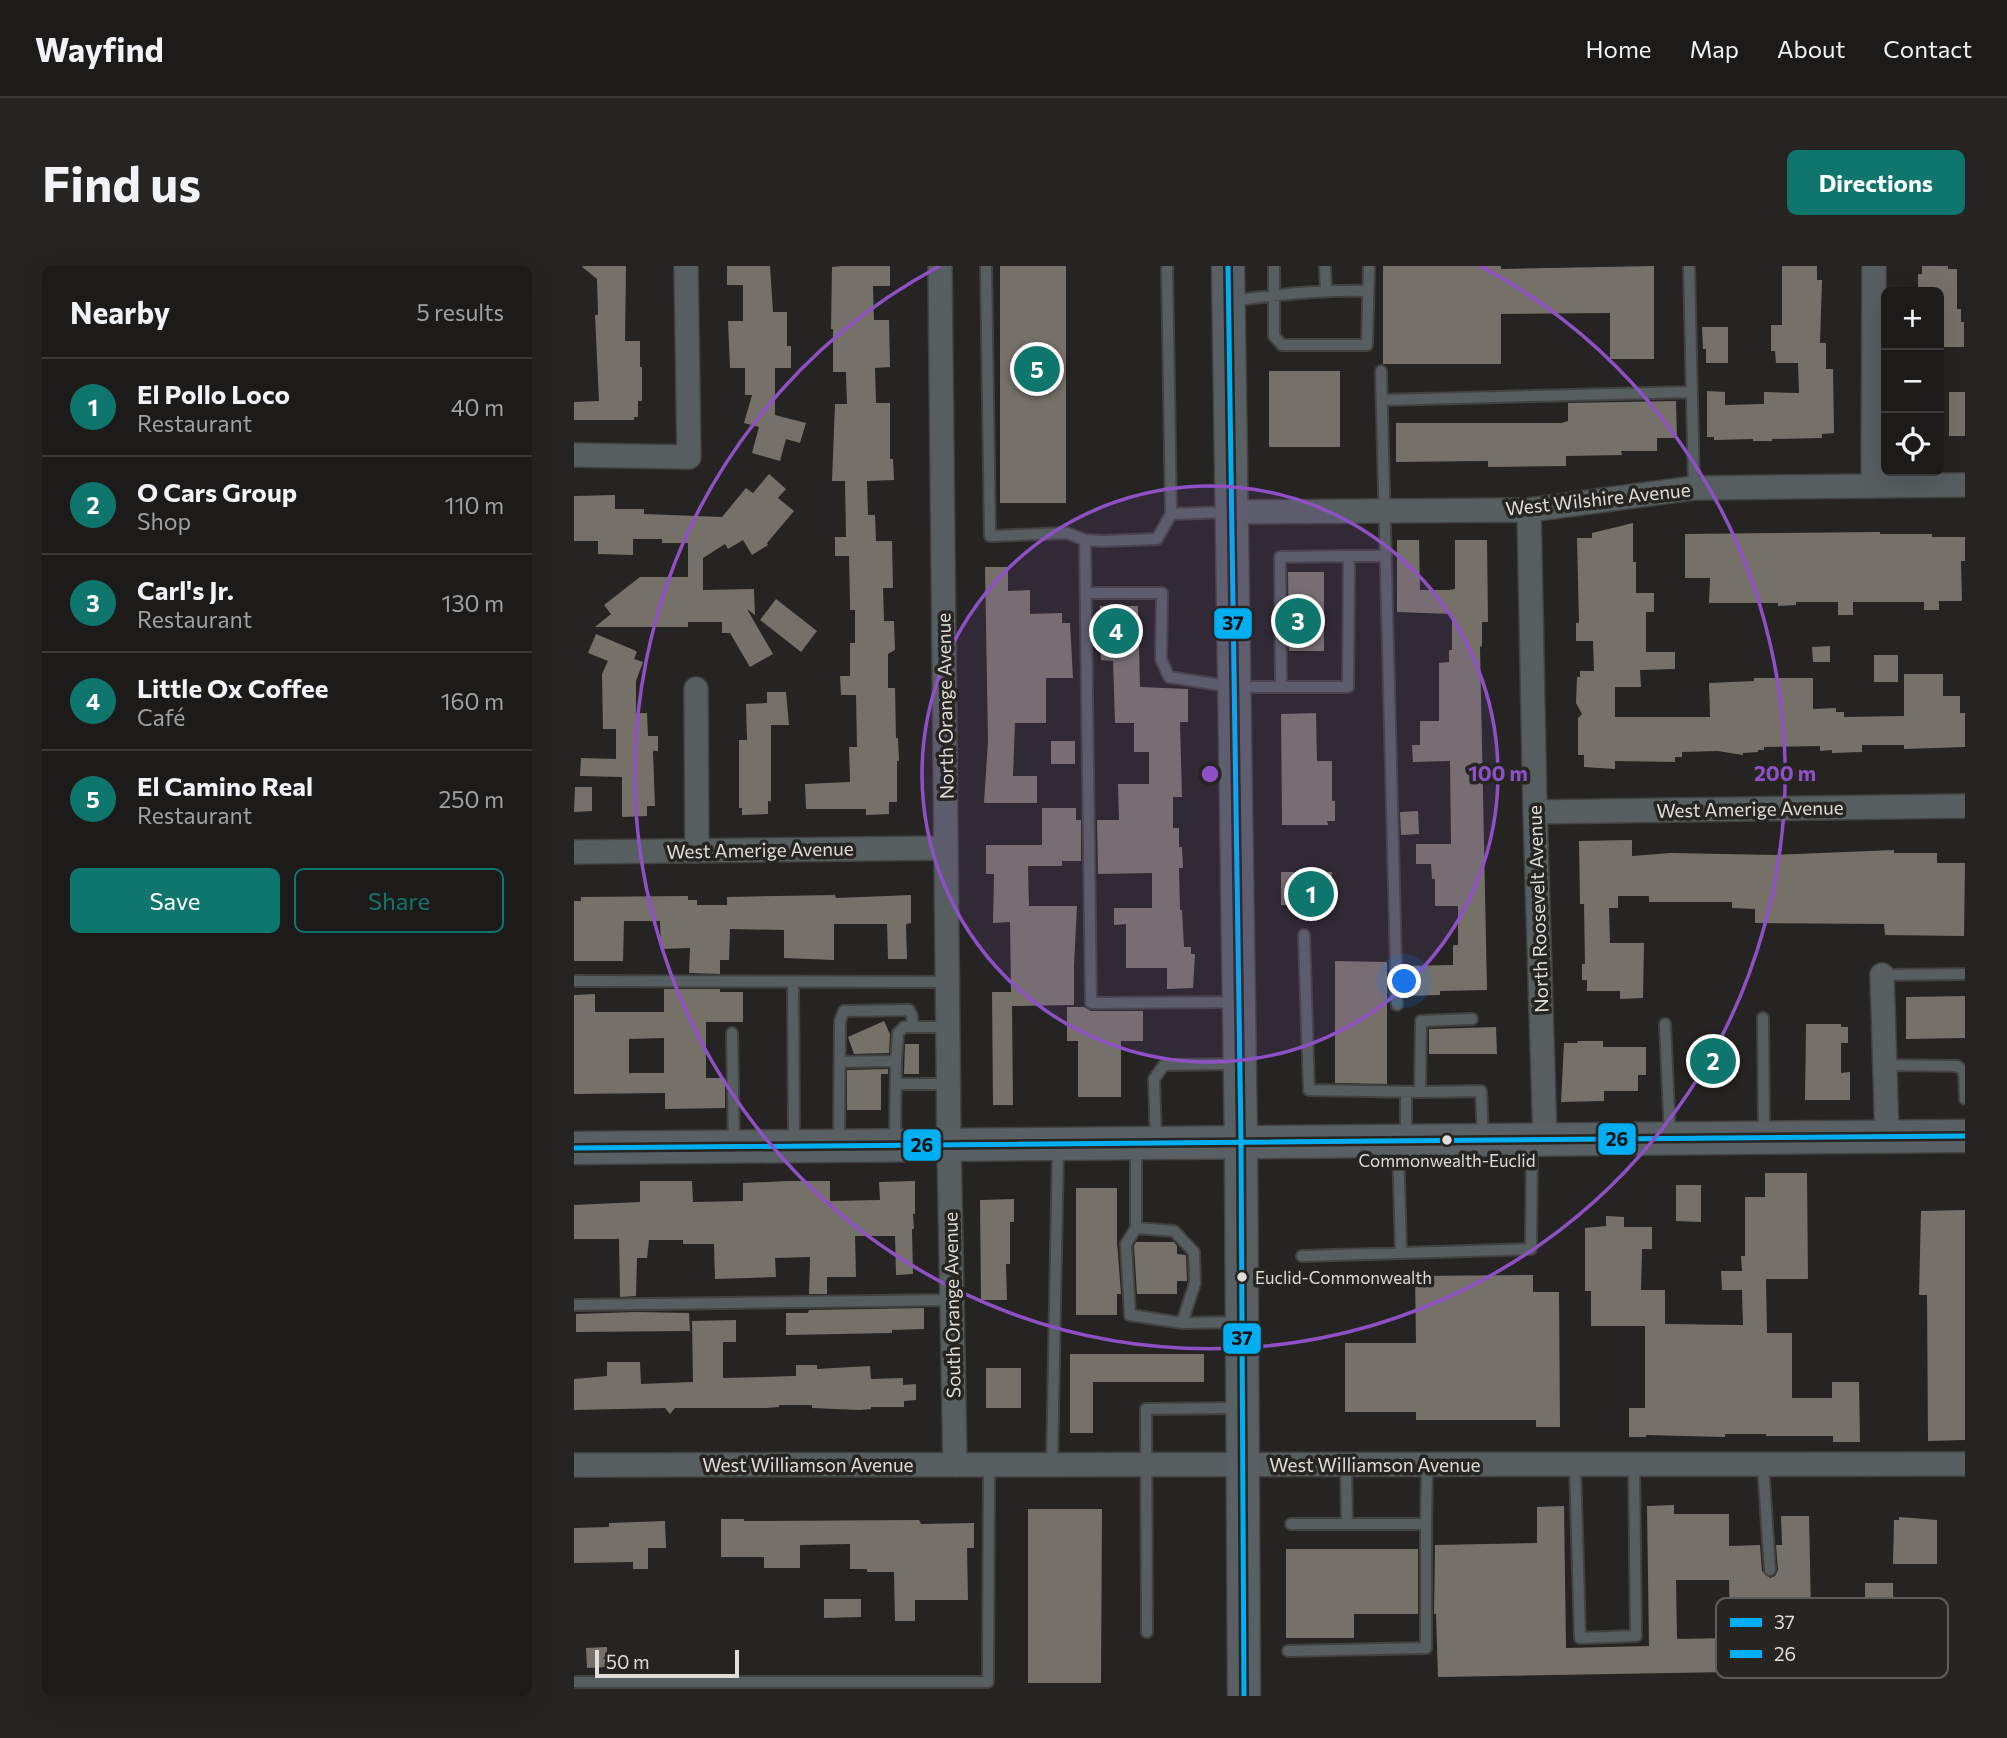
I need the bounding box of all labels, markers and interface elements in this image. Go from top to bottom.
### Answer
text: Wayfind [35,28,164,69]
text: Home [1586,34,1652,63]
text: Map [1690,34,1739,63]
text: About [1777,34,1845,63]
text: Contact [1883,34,1972,63]
button: Directions [1787,150,1965,215]
text: Find us [42,152,201,212]
map controls [1881,287,1944,476]
button: + [1881,287,1944,350]
text: Nearby [70,293,170,330]
text: 5 results [416,298,504,326]
pin: 5 [1014,343,1060,395]
button: − [1881,350,1944,413]
text: El Pollo Loco [137,378,290,409]
text: 1 [88,393,98,421]
text: 40 m [451,393,504,421]
text: Restaurant [137,409,252,437]
button: locate [1881,413,1944,476]
text: O Cars Group [137,476,297,507]
street label: West Wilshire Avenue [1504,477,1692,520]
text: 2 [86,491,100,519]
text: 110 m [445,491,504,519]
text: Shop [137,507,191,535]
text: Carl's Jr. [137,574,234,605]
text: 3 [86,589,100,617]
text: 130 m [442,589,504,617]
pin: 3 [1275,595,1321,647]
text: Restaurant [137,605,252,633]
pin: 4 [1093,605,1139,657]
line badge: 37 [1213,607,1253,640]
text: 37 [1222,611,1244,634]
street label: North Orange Avenue [931,613,958,799]
text: Little Ox Coffee [137,672,328,703]
text: 4 [86,687,100,715]
text: 160 m [441,687,504,715]
text: Café [137,703,185,731]
text: 100 m [1468,760,1528,785]
text: 200 m [1754,760,1816,785]
centre of rings [1198,762,1222,786]
text: El Camino Real [137,770,313,801]
text: 5 [86,785,100,813]
text: 250 m [439,785,504,813]
street label: West Amerige Avenue [1656,795,1844,822]
text: Restaurant [137,801,252,829]
street label: North Roosevelt Avenue [1522,805,1553,1013]
street label: West Amerige Avenue [666,836,854,863]
button: Save [70,868,280,933]
button: Share [294,868,504,933]
pin: 1 [1288,868,1334,920]
your location [1387,964,1421,998]
pin: 2 [1690,1035,1736,1087]
line badge: 26 [1597,1122,1637,1156]
text: 26 [1606,1127,1628,1150]
line badge: 26 [902,1128,942,1162]
text: 26 [911,1133,933,1156]
marker: Commonwealth-Euclid [1440,1133,1454,1147]
place label: Commonwealth-Euclid [1358,1150,1536,1171]
street label: South Orange Avenue [938,1212,965,1398]
place label: Euclid-Commonwealth [1255,1267,1432,1288]
marker: Euclid-Commonwealth [1235,1270,1249,1284]
line badge: 37 [1222,1322,1262,1355]
text: 37 [1231,1326,1253,1349]
street label: West Williamson Avenue [702,1453,914,1476]
street label: West Williamson Avenue [1269,1453,1481,1476]
legend [1716,1598,1948,1678]
text: 37 [1774,1610,1795,1633]
text: 26 [1774,1642,1796,1665]
scale bar [595,1647,738,1679]
text: 50 m [606,1650,650,1673]

